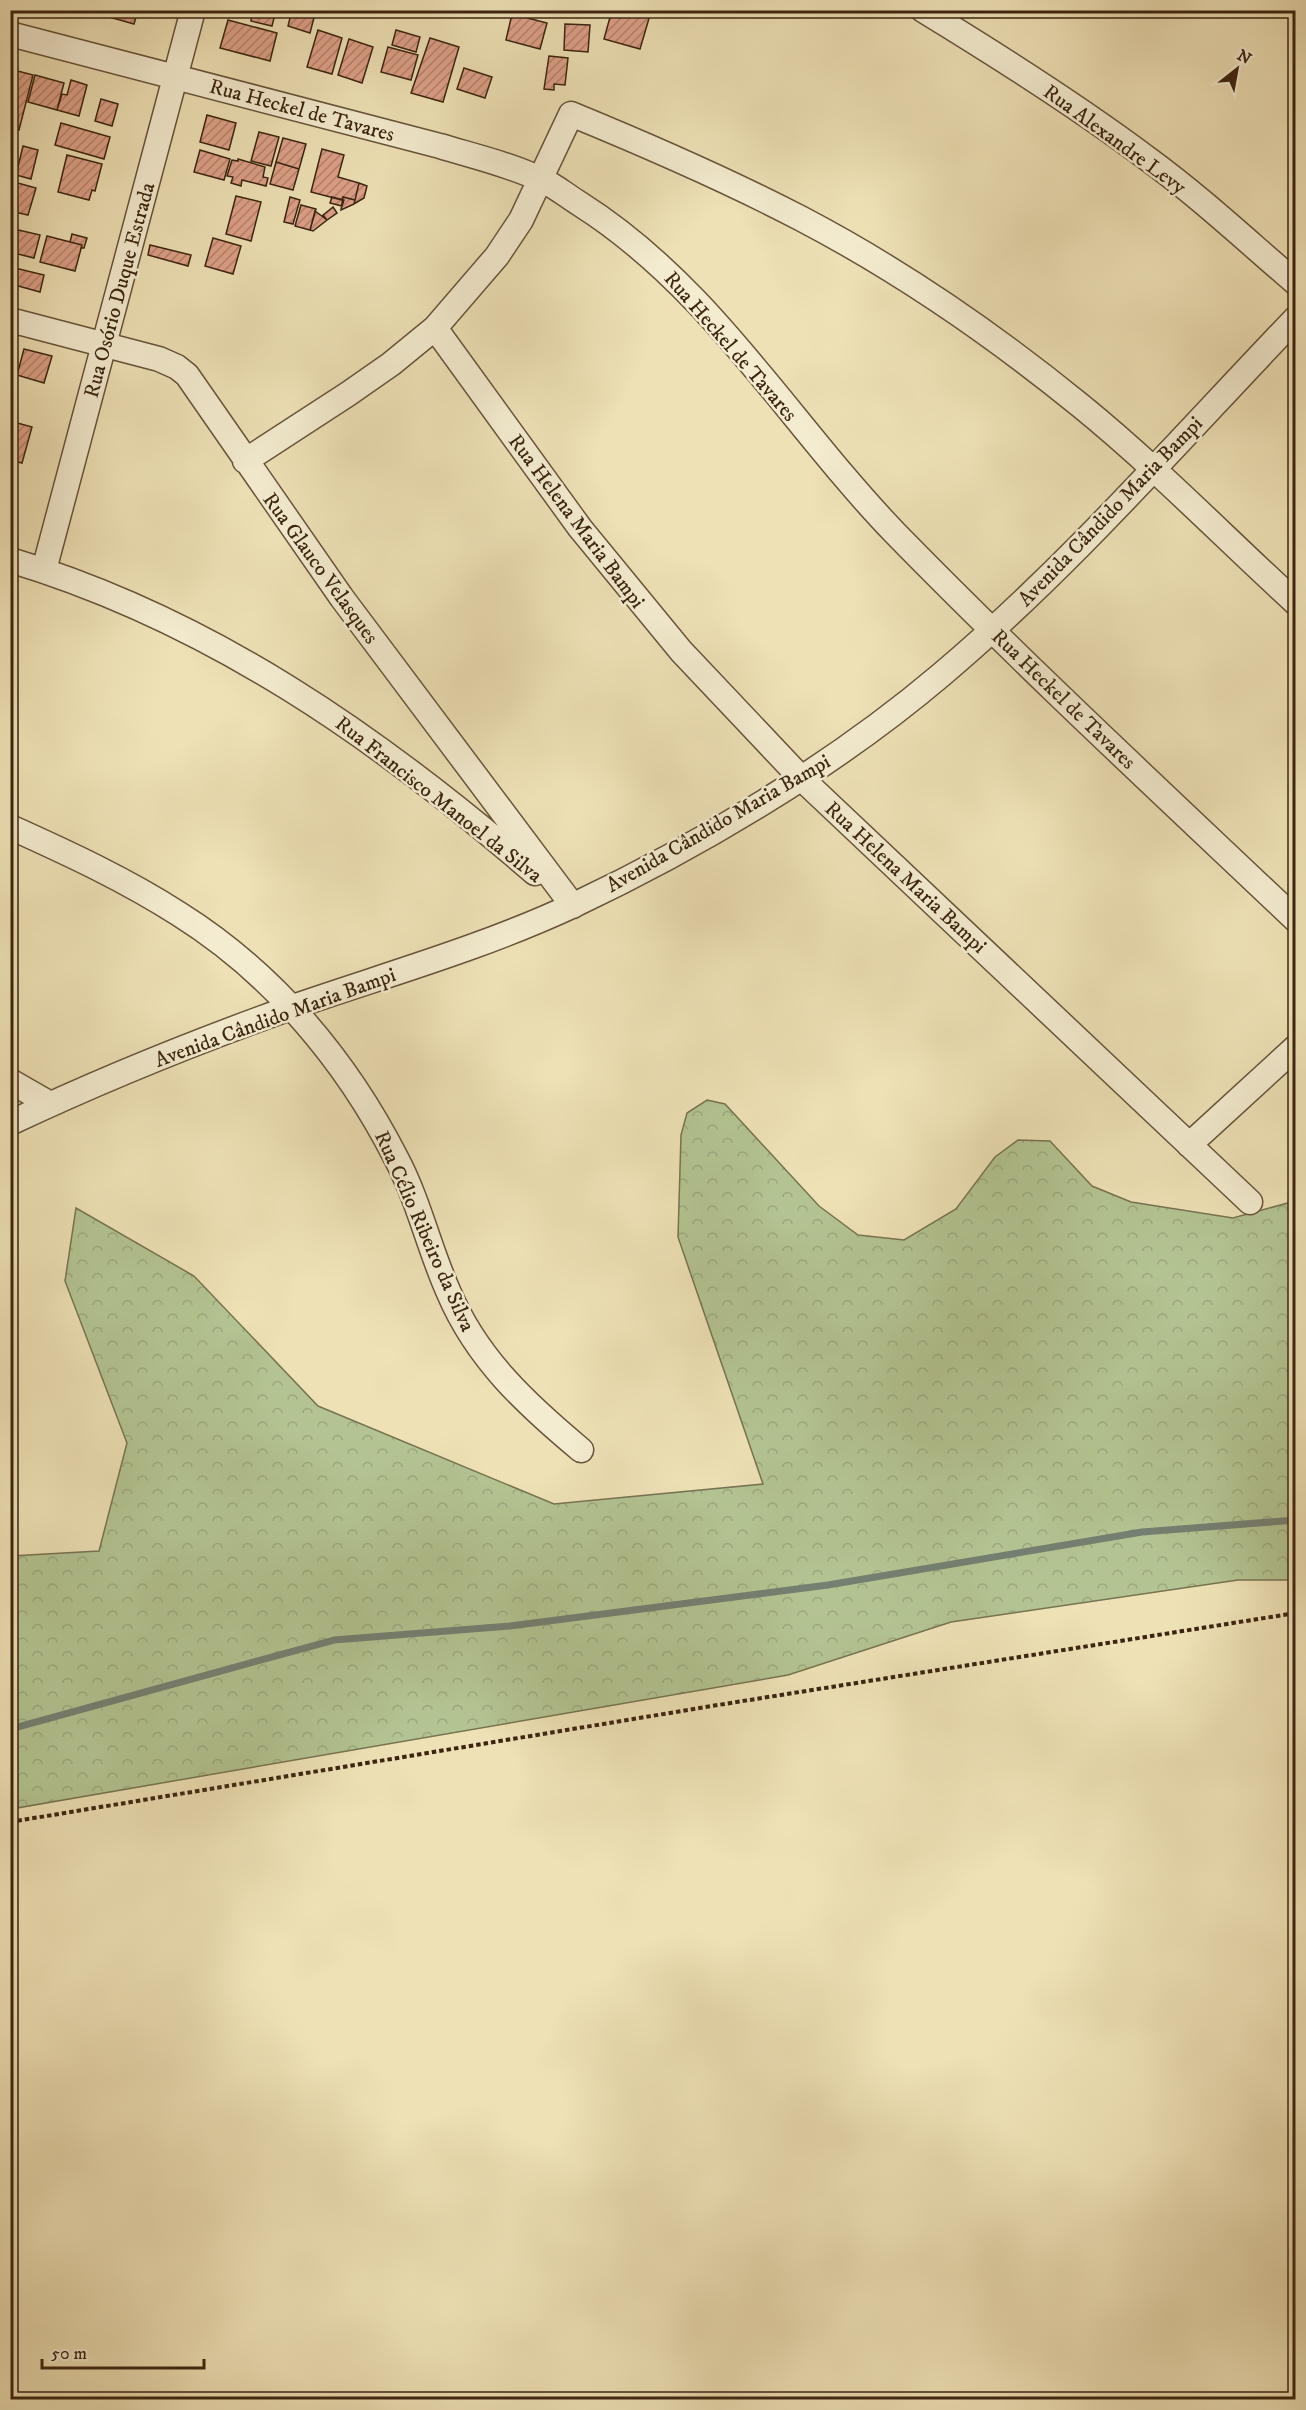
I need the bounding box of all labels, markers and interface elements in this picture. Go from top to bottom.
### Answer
north arrow [1207,39,1267,99]
text: N [1233,45,1255,69]
street label: Rua Heckel de Tavares [206,74,397,148]
street label: Rua Alexandre Levy [1038,79,1192,201]
street label: Rua Osório Duque Estrada [79,180,161,401]
street label: Rua Heckel de Tavares [658,266,803,427]
street label: Avenida Cândido Maria Bampi [1013,411,1209,612]
street label: Rua Helena Maria Bampi [502,429,650,614]
street label: Rua Glauco Velasques [257,488,384,649]
street label: Rua Heckel de Tavares [986,624,1141,775]
street label: Rua Francisco Manoel da Silva [330,711,547,889]
street label: Avenida Cândido Maria Bampi [602,749,835,899]
street label: Rua Helena Maria Bampi [819,796,992,959]
street label: Avenida Cândido Maria Bampi [151,962,399,1074]
street label: Rua Célio Ribeiro da Silva [368,1127,480,1336]
scale bar [42,2332,204,2370]
text: 50 m [51,2343,87,2365]

